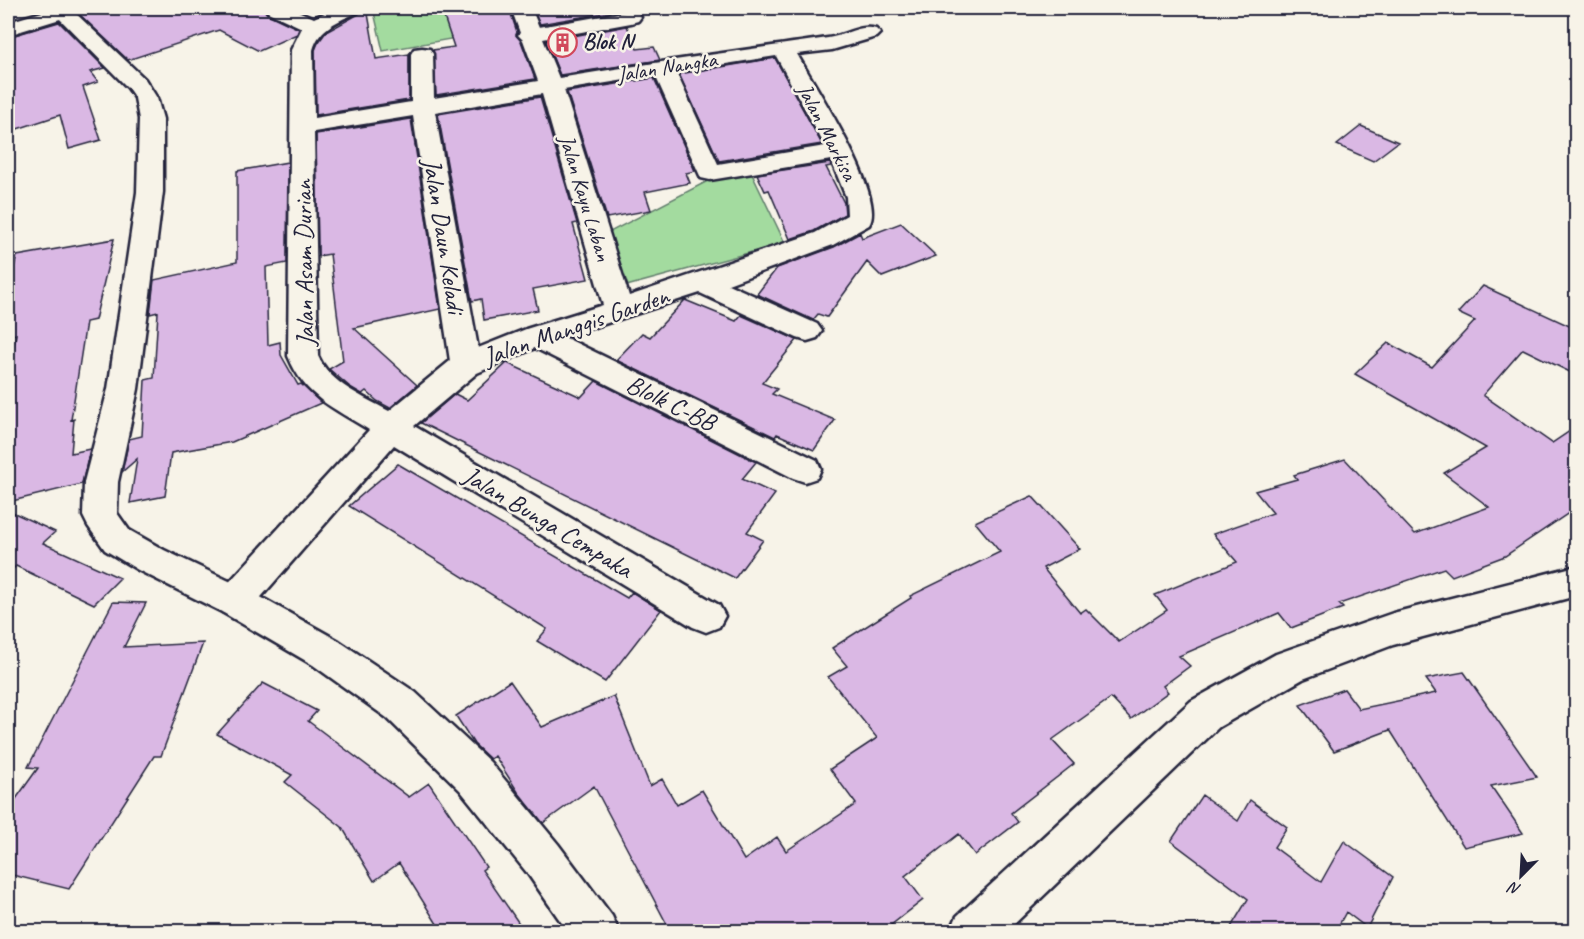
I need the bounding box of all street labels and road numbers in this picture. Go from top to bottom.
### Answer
street label: Jalan Nangka [614,45,720,89]
street label: Jalan Markisa [790,78,864,186]
street label: Jalan Kayu Laban [552,130,618,265]
street label: Jalan Daun Keladi [415,154,473,319]
street label: Jalan Asam Durian [286,178,322,349]
street label: Jalan Manggis Garden [477,278,674,374]
street label: Blolk C-BB [621,367,723,439]
street label: Jalan Bunga Cempaka [456,457,640,586]

